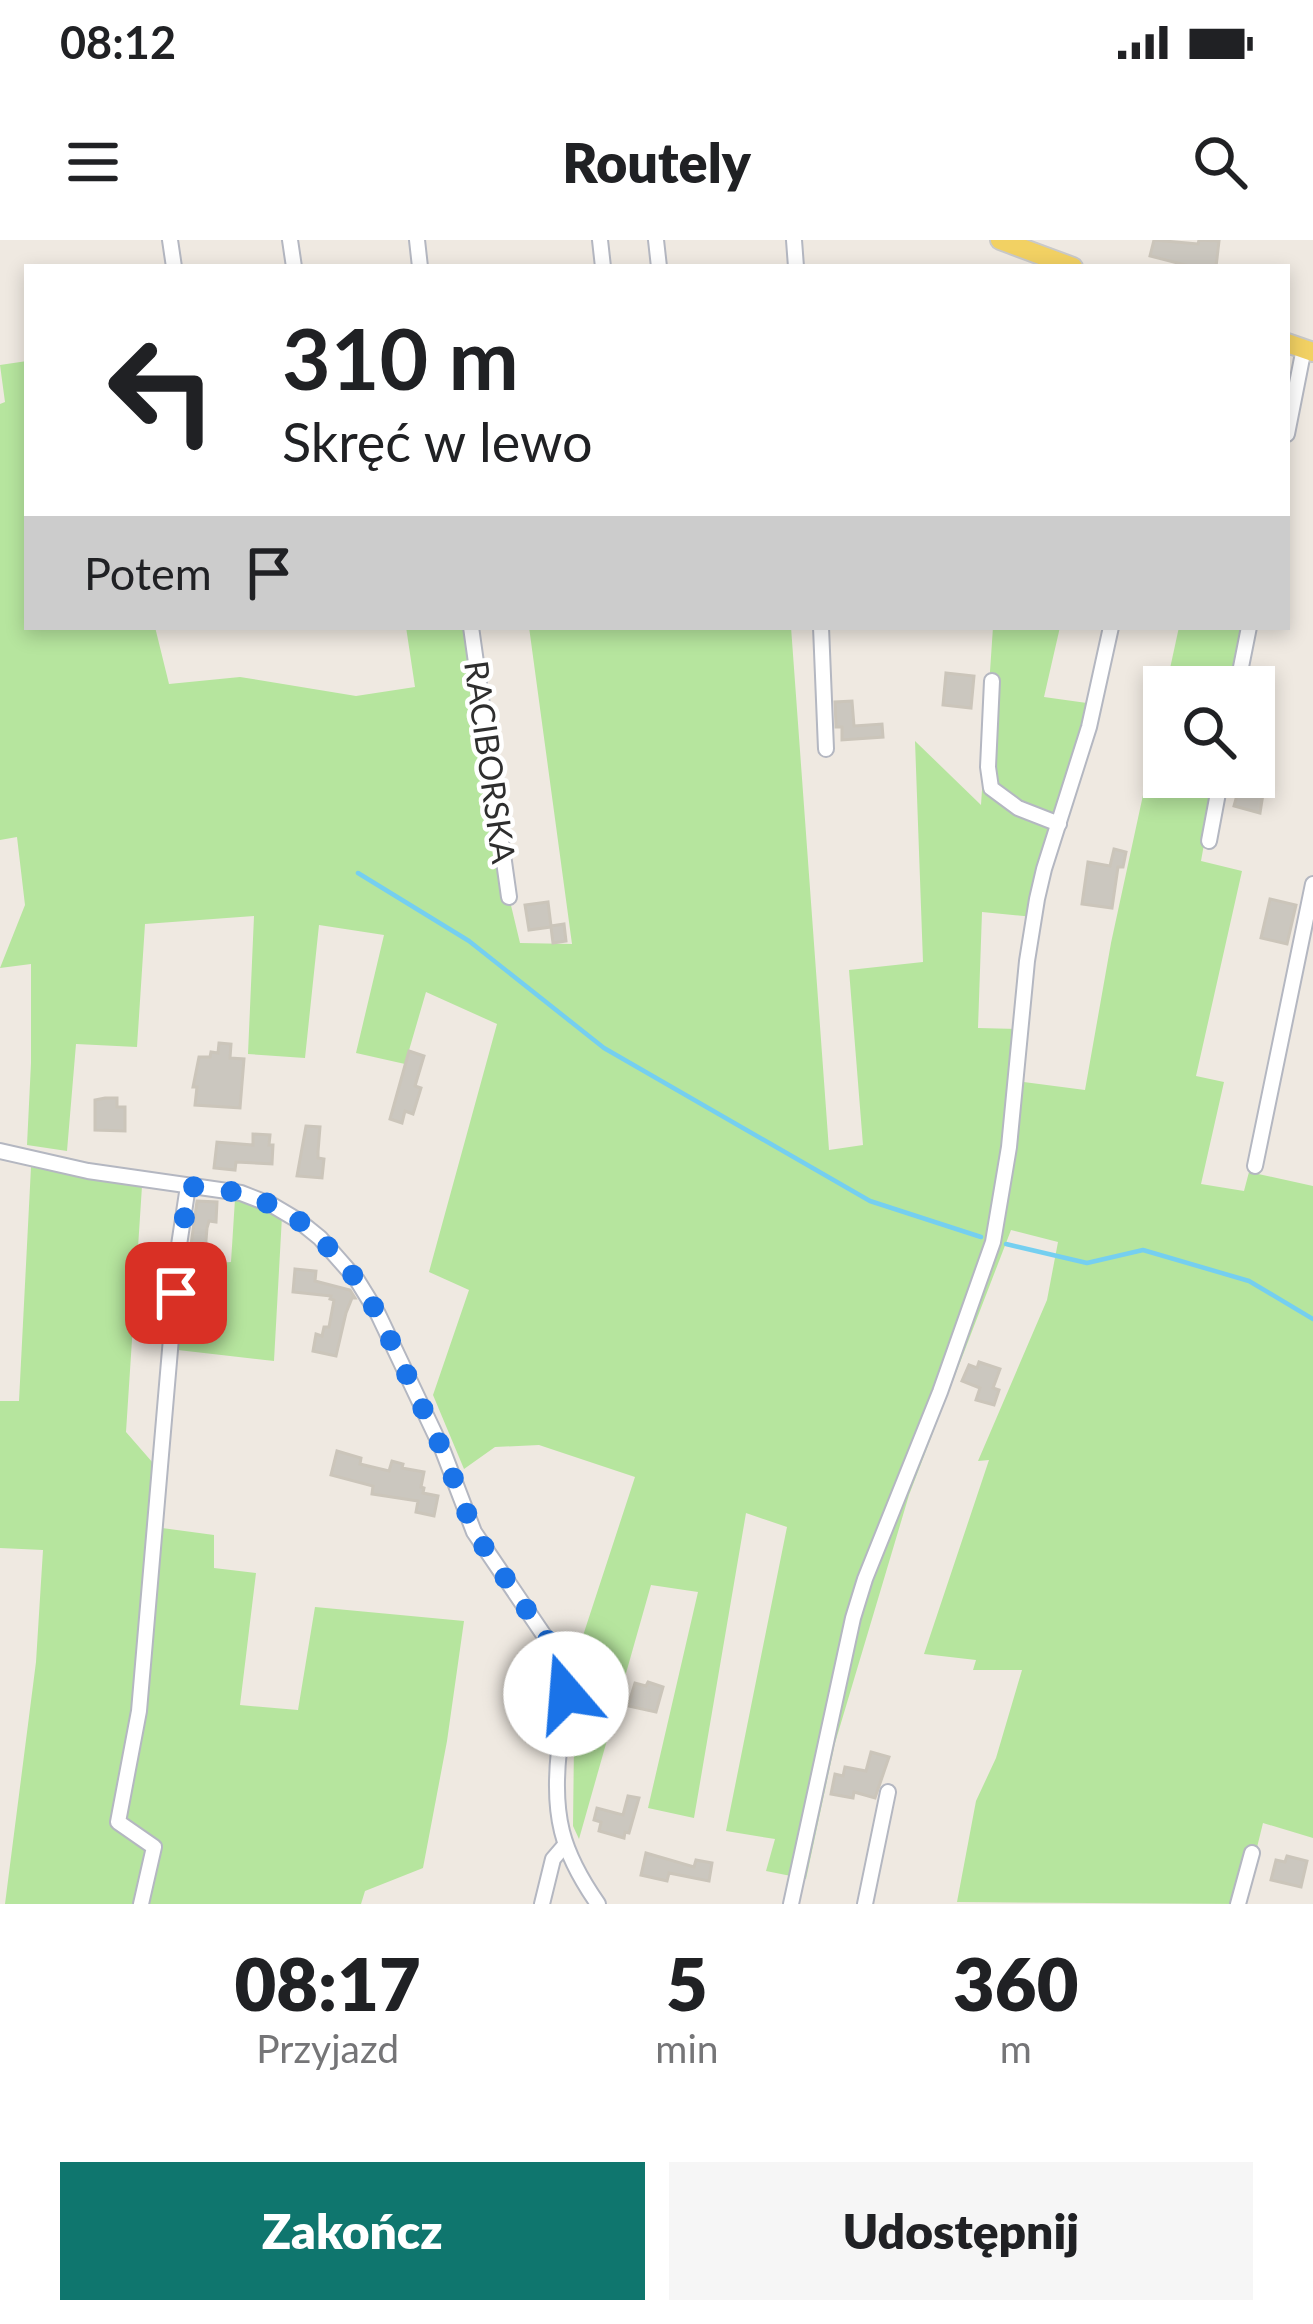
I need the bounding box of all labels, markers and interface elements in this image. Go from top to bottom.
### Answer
text: 08:12 [60,15,176,69]
icon: menu [60,129,126,195]
icon: search [1187,129,1253,195]
text: Routely [562,130,751,195]
text: 310 m [282,307,519,408]
icon: left [84,312,240,468]
text: Skręć w lewo [282,409,593,474]
icon: arrive [236,540,302,606]
text: Potem [84,546,212,600]
street label: RACIBORSKA [457,658,525,866]
map controls [1143,666,1275,798]
button: search [1143,666,1275,798]
pin [125,1242,227,1344]
icon: arrive [143,1260,209,1326]
position arrow [503,1631,629,1757]
text: 08:17 [235,1940,421,2026]
text: 5 [666,1940,708,2026]
text: 360 [953,1940,1078,2026]
text: Przyjazd [256,2025,399,2071]
text: min [655,2025,719,2071]
text: m [1000,2025,1032,2071]
button: Zakończ [60,2162,645,2300]
button: Udostępnij [669,2162,1253,2300]

